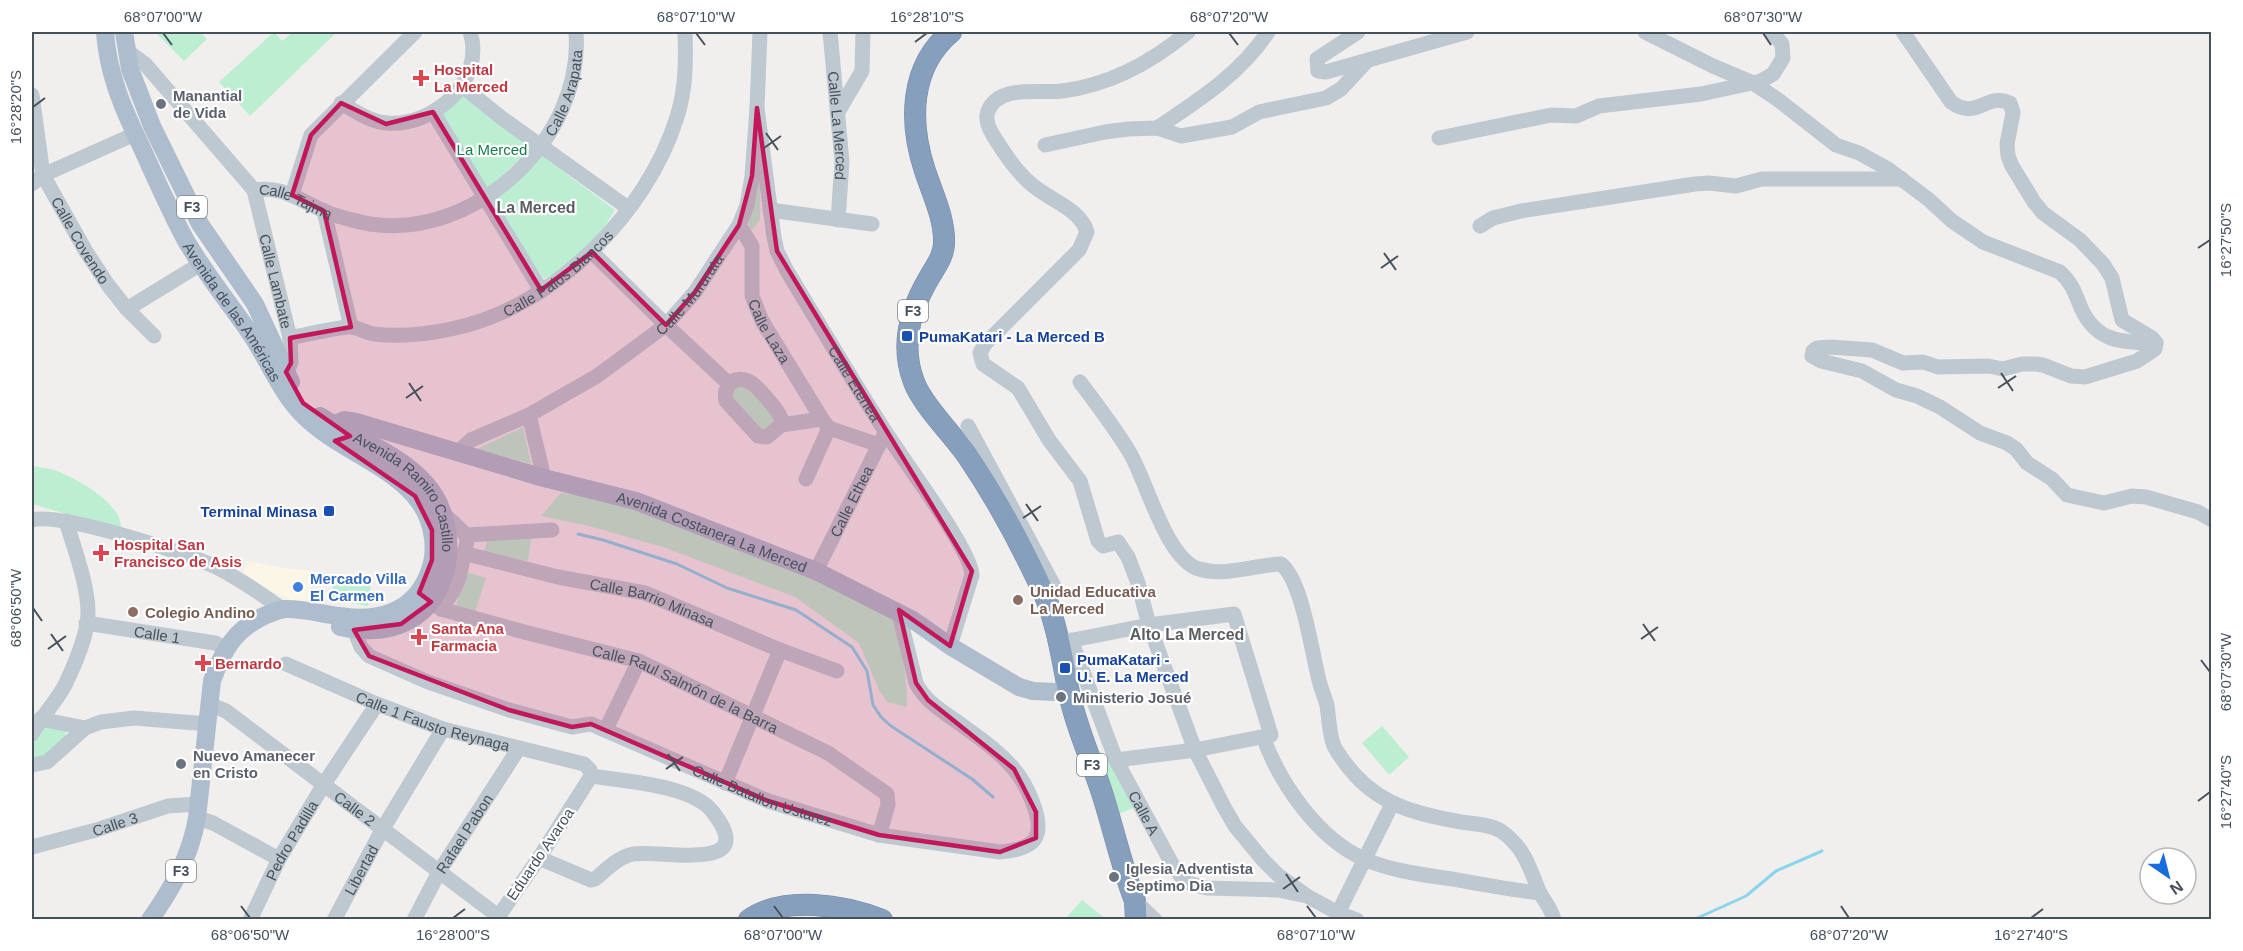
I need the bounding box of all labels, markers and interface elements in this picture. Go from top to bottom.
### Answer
text: 68°07'00"W [124,8,203,25]
text: 68°07'10"W [657,8,736,25]
text: 16°28'10"S [890,8,964,25]
text: 68°07'20"W [1190,8,1269,25]
text: 68°07'30"W [1724,8,1803,25]
street label: Calle Arapata [541,49,585,139]
place label: Hospital La Merced [434,61,508,95]
marker: Hospital La Merced [412,69,430,87]
text: 16°28'20"S [7,70,24,144]
street label: Calle La Merced [825,70,851,181]
place label: Manantial de Vida [173,87,242,121]
marker: Manantial de Vida [154,97,168,111]
park label: La Merced [457,141,527,158]
street label: Calle Tajma [259,181,336,222]
street label: Calle Covendo [48,194,113,287]
road number: F3 [177,196,207,218]
district label: La Merced [496,199,576,216]
text: 16°27'50"S [2217,203,2234,277]
street label: Calle Palos Blancos [500,226,616,319]
street label: Calle Lambate [256,232,296,330]
street label: Avenida de las Américas [180,239,285,384]
street label: Calle Mururata [652,250,726,338]
street label: Calle Laza [746,296,795,367]
road number: F3 [898,300,928,322]
place label: PumaKatari - La Merced B [919,328,1105,345]
marker: PumaKatari - La Merced B [900,329,914,343]
street label: Calle Etenea [825,342,885,425]
street label: Avenida Ramiro Castillo [351,428,457,552]
street label: Calle Ethea [826,462,876,540]
street label: Avenida Costanera La Merced [615,488,810,575]
place label: Terminal Minasa [201,503,318,520]
marker: Terminal Minasa [322,504,336,518]
place label: Hospital San Francisco de Asis [114,536,242,570]
marker: Hospital San Francisco de Asis [92,544,110,562]
text: 68°06'50"W [7,568,24,647]
place label: Mercado Villa El Carmen [310,570,407,604]
street label: Calle Barrio Minasa [588,575,718,630]
marker: Mercado Villa El Carmen [291,580,305,594]
place label: Unidad Educativa La Merced [1030,583,1157,617]
marker: Unidad Educativa La Merced [1011,593,1025,607]
place label: Colegio Andino [145,604,255,621]
marker: Colegio Andino [126,605,140,619]
place label: Santa Ana Farmacia [431,620,504,654]
street label: Calle 1 [133,622,182,646]
district label: Alto La Merced [1130,626,1244,643]
marker: Santa Ana Farmacia [412,630,426,644]
text: 68°07'30"W [2217,632,2234,711]
street label: Calle Raul Salmón de la Barra [590,641,782,736]
place label: PumaKatari - U. E. La Merced [1077,651,1189,685]
place label: Bernardo [215,655,282,672]
marker: Bernardo [196,656,210,670]
marker: PumaKatari - U. E. La Merced [1058,661,1072,675]
street label: Calle 1 Fausto Reynaga [354,687,512,754]
place label: Ministerio Josué [1073,689,1191,706]
marker: Ministerio Josué [1054,690,1068,704]
place label: Nuevo Amanecer en Cristo [193,747,315,781]
road number: F3 [1077,754,1107,776]
text: 16°27'40"S [2217,755,2234,829]
marker: Nuevo Amanecer en Cristo [174,757,188,771]
street label: Calle Batallon Ustarez [690,761,835,829]
street label: Calle 2 [331,787,379,829]
street label: Calle A [1126,788,1163,838]
street label: Rafael Pabon [432,791,496,876]
street label: Pedro Padilla [262,797,321,883]
street label: Eduardo Avaroa [503,804,577,903]
street label: Calle 3 [90,808,140,839]
street label: Libertad [341,842,381,898]
north arrow [2138,846,2198,906]
road number: F3 [166,860,196,882]
place label: Iglesia Adventista Septimo Dia [1126,860,1254,894]
marker: Iglesia Adventista Septimo Dia [1107,870,1121,884]
text: N [2167,878,2186,898]
text: 68°06'50"W [211,926,290,943]
text: 16°28'00"S [416,926,490,943]
text: 68°07'00"W [744,926,823,943]
text: 68°07'10"W [1277,926,1356,943]
text: 68°07'20"W [1810,926,1889,943]
text: 16°27'40"S [1994,926,2068,943]

